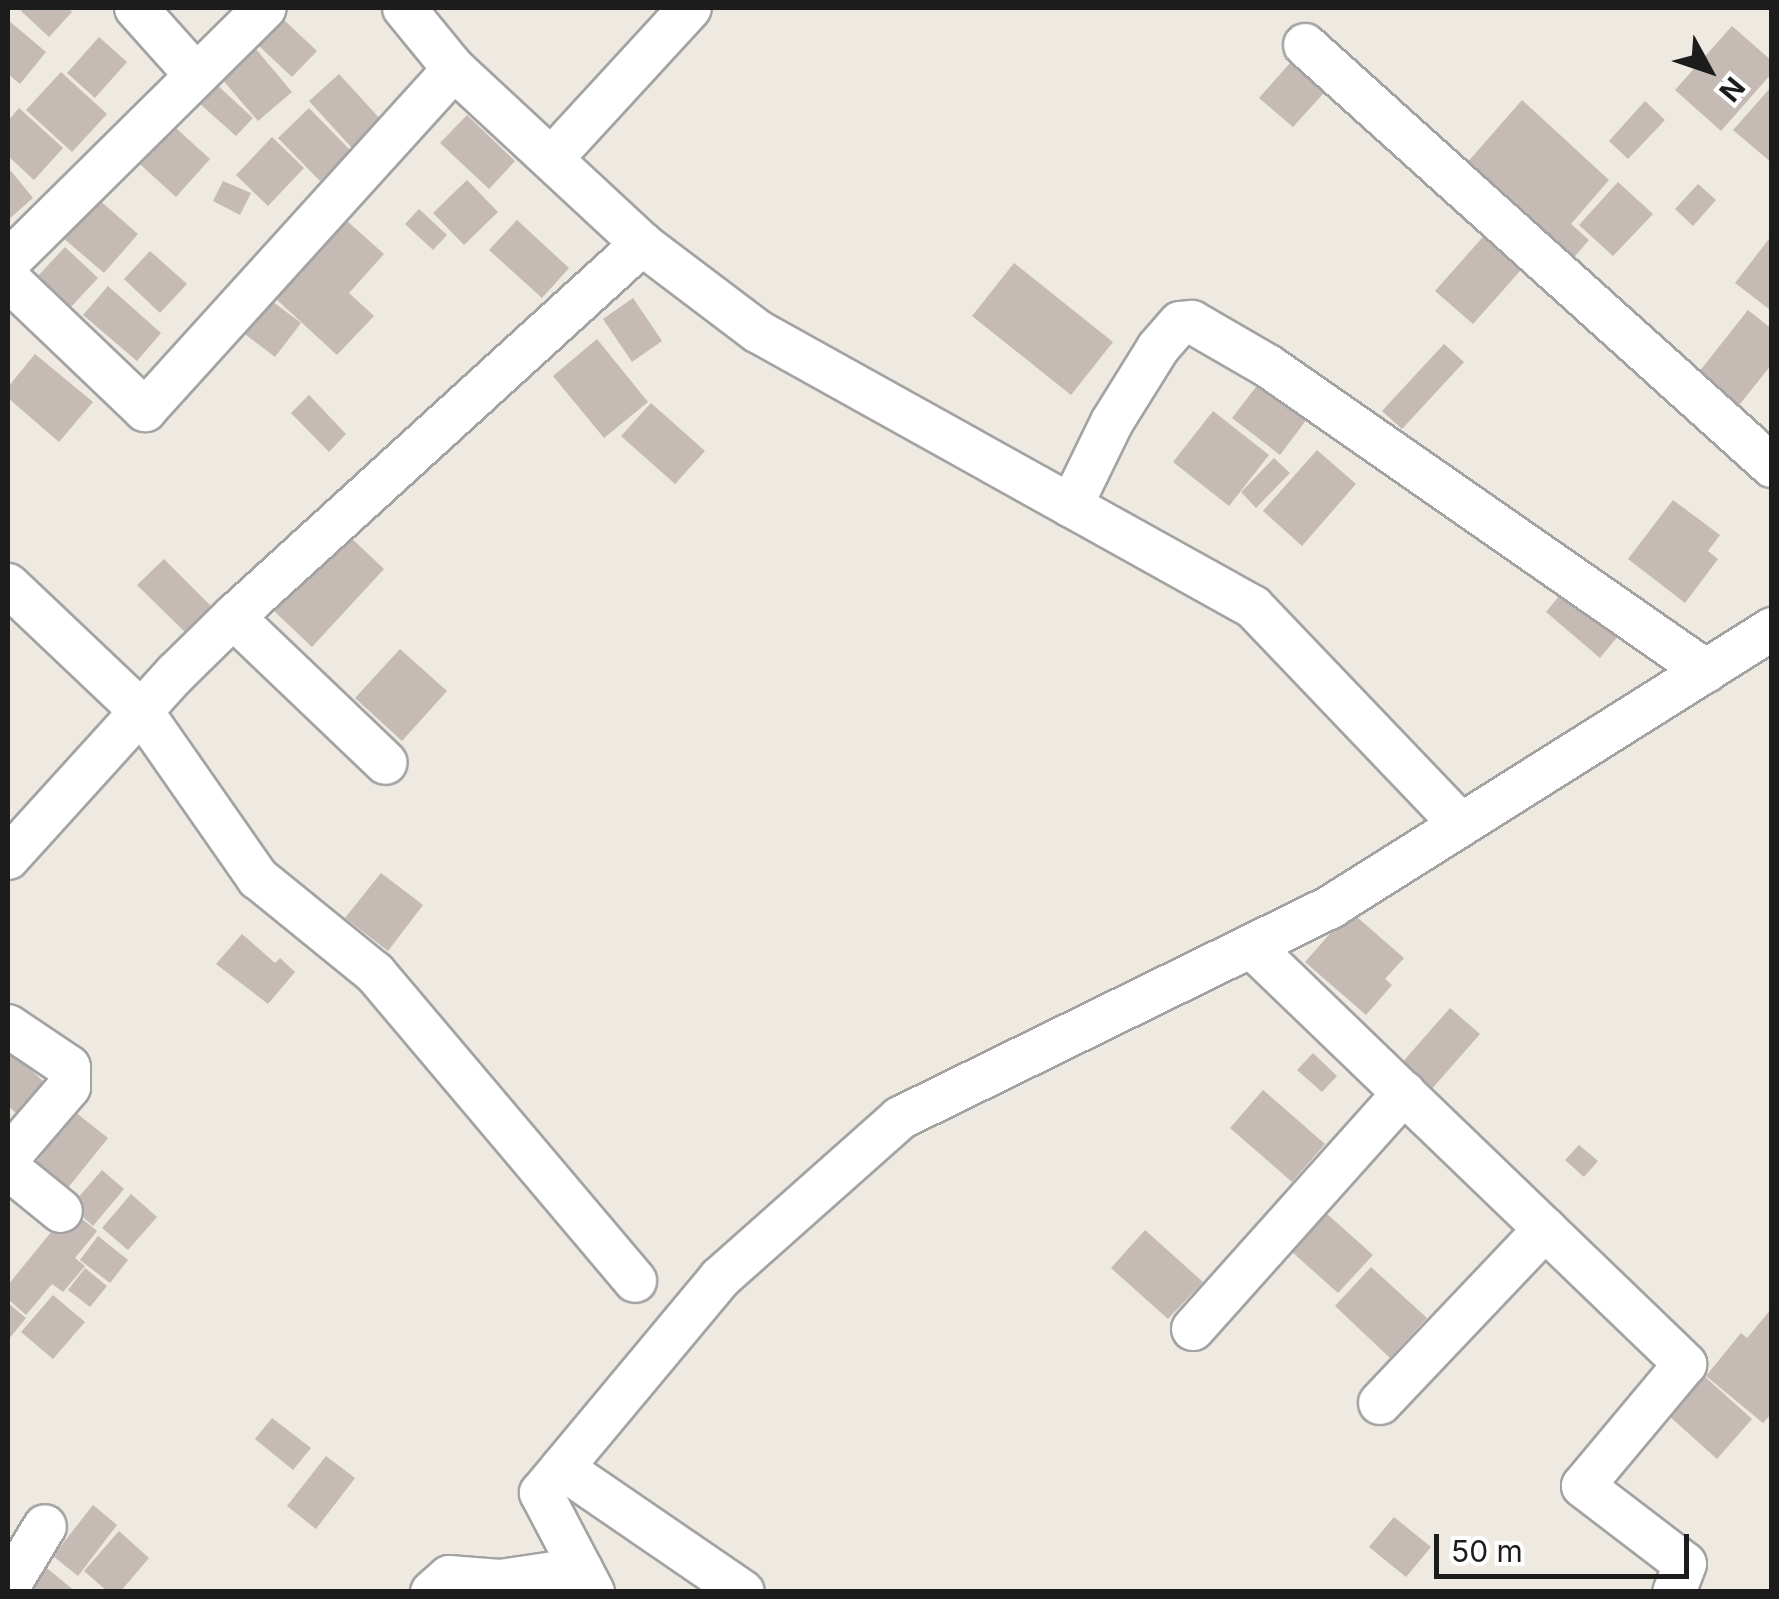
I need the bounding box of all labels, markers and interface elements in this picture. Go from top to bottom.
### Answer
north arrow [1659,20,1759,120]
text: N [1712,70,1752,108]
scale bar [1439,1514,1694,1576]
text: 50 m [1451,1533,1523,1569]

